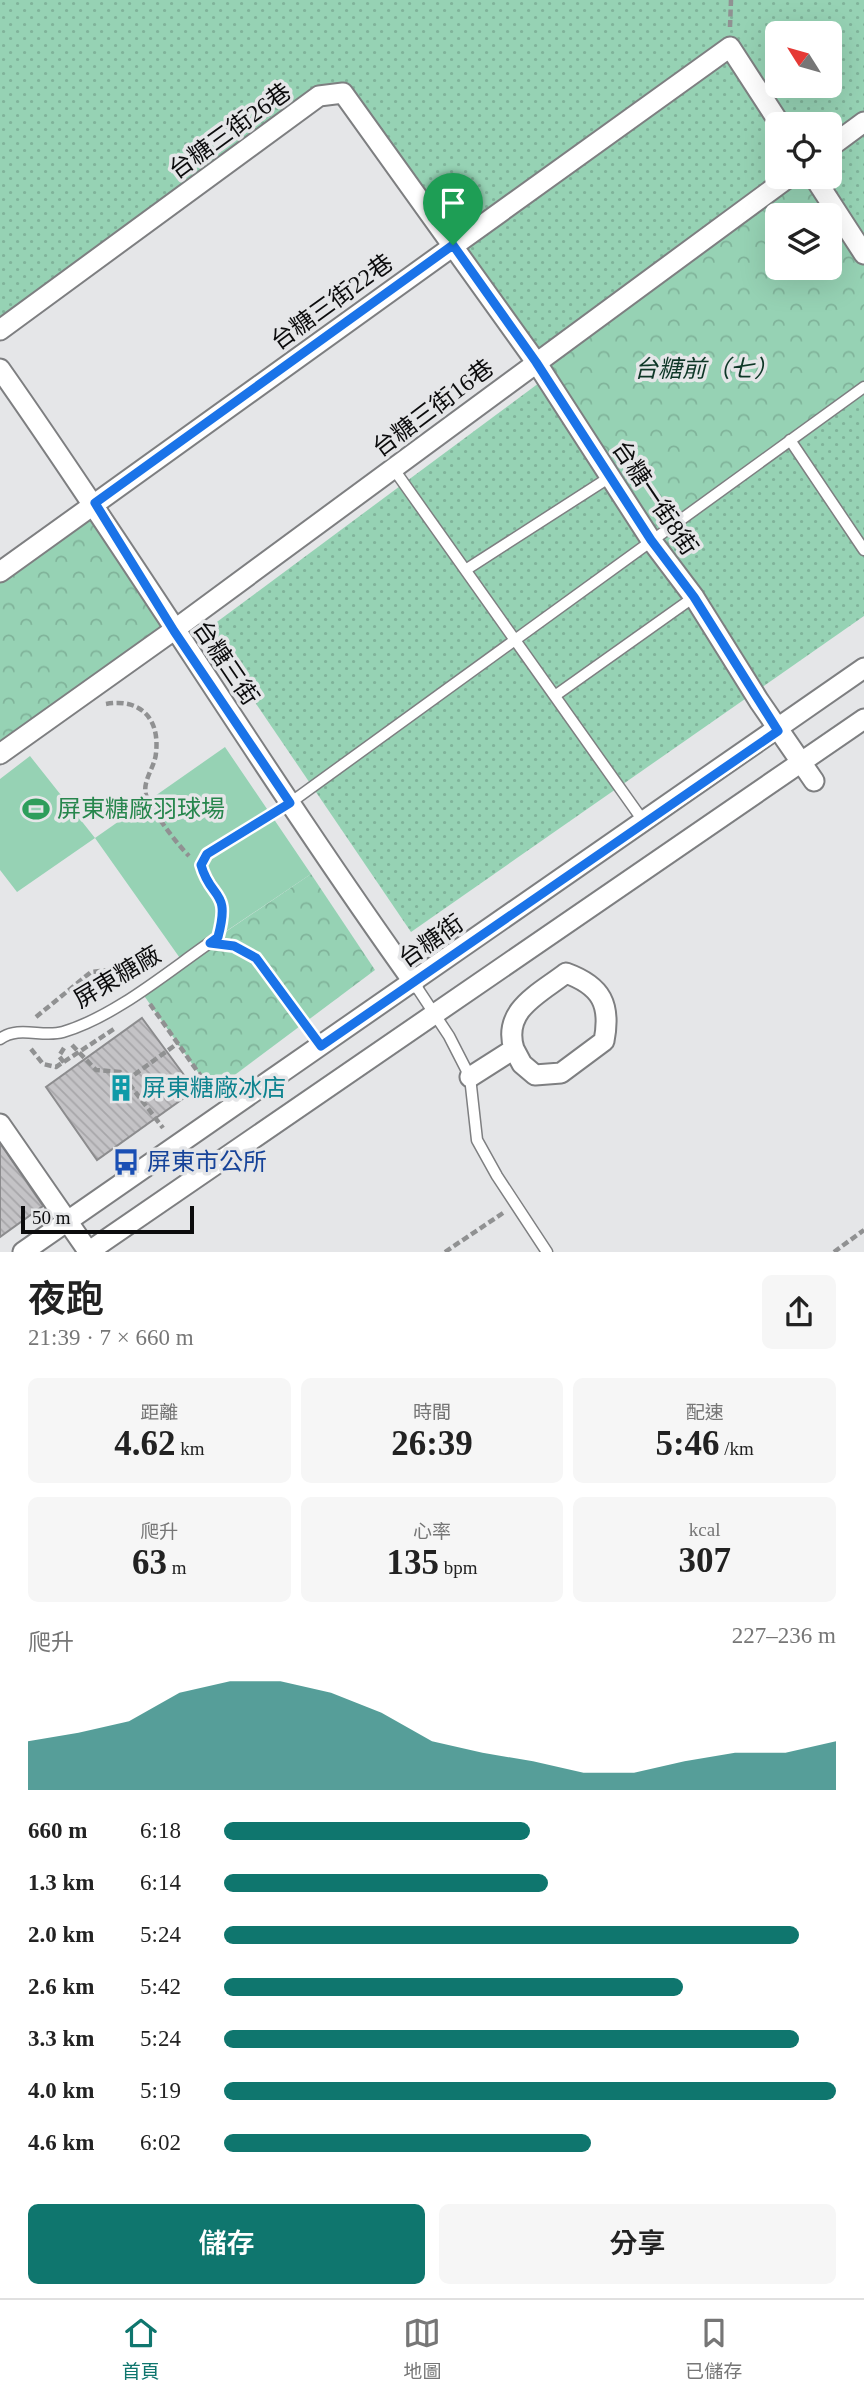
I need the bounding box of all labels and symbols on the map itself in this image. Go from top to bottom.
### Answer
north arrow [765,21,842,98]
street label: 台糖三街26巷 [164,78,296,184]
pin [423,173,483,245]
street label: 台糖三街22巷 [266,249,398,355]
street label: 台糖三街16巷 [368,354,498,462]
park label: 台糖前（七） [634,356,778,382]
street label: 台糖一街8街 [607,436,703,560]
street label: 台糖三街 [188,616,264,710]
sports icon: 屏東糖廠羽球場 [21,794,51,824]
place label: 屏東糖廠羽球場 [57,796,225,822]
street label: 台糖街 [394,910,468,972]
street label: 屏東糖廠 [69,941,165,1013]
building icon: 屏東糖廠冰店 [106,1073,136,1103]
place label: 屏東糖廠冰店 [142,1075,286,1101]
bus stop icon: 屏東市公所 [111,1147,141,1177]
place label: 屏東市公所 [147,1149,267,1175]
scale bar [21,1202,194,1234]

